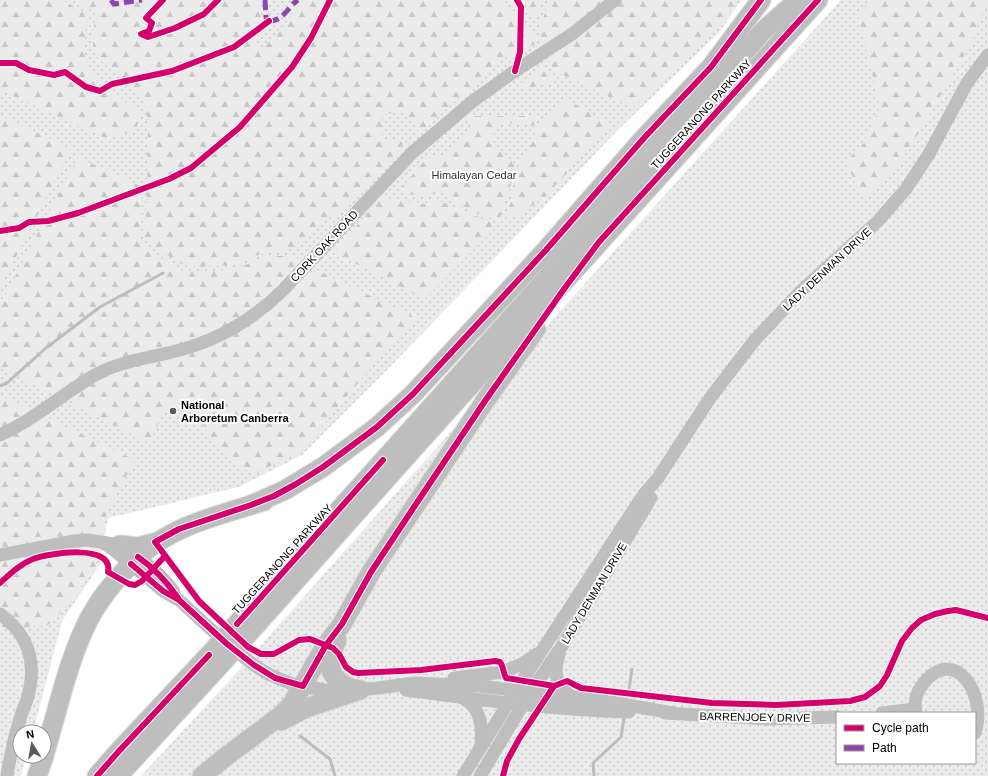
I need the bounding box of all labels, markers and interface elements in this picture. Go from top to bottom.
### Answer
street label: TUGGERANONG PARKWAY [649,56,754,171]
park label: Himalayan Cedar [432,169,517,181]
street label: CORK OAK ROAD [288,208,360,284]
street label: LADY DENMAN DRIVE [781,225,873,313]
place label: National Arboretum Canberra [181,399,289,424]
marker: National Arboretum Canberra [168,406,178,416]
street label: TUGGERANONG PARKWAY [230,501,335,616]
street label: LADY DENMAN DRIVE [559,540,629,646]
street label: BARRENJOEY DRIVE [699,710,811,724]
legend [836,712,976,764]
text: Cycle path [872,721,929,735]
north arrow [12,724,52,764]
text: N [25,728,35,741]
text: Path [872,741,897,755]

